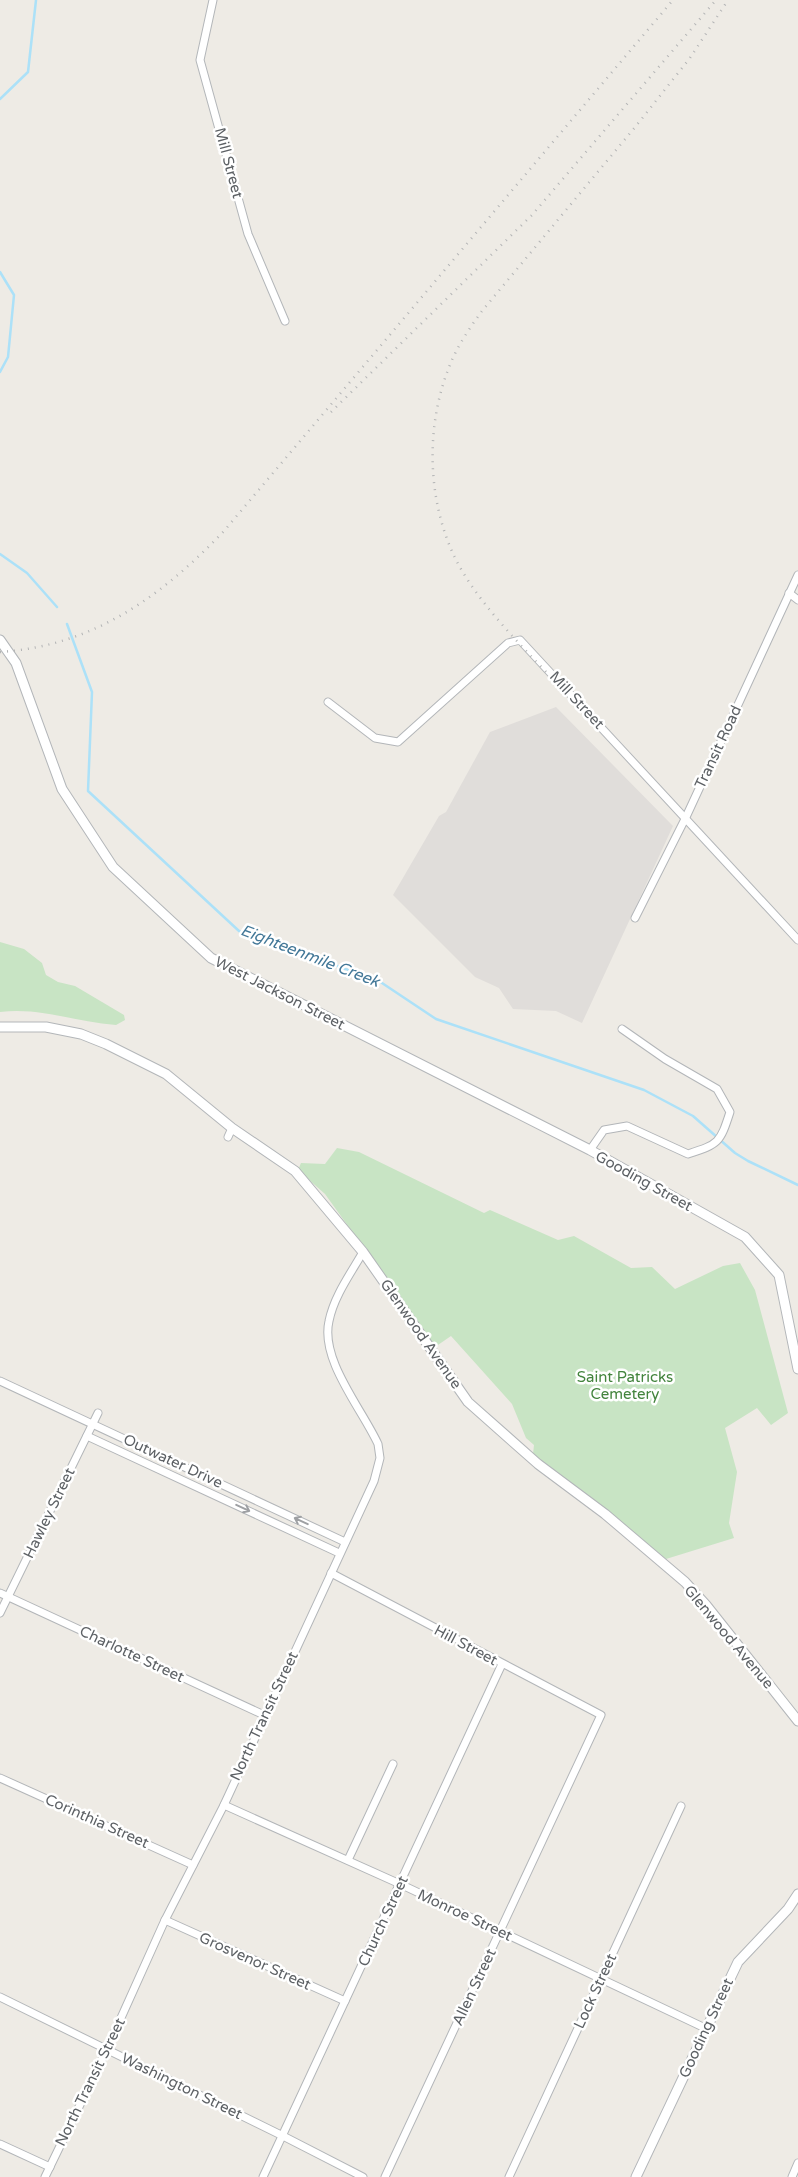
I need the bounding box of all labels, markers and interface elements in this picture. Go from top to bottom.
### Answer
street label: Mill Street [211,126,247,201]
street label: Mill Street [546,667,608,733]
street label: Transit Road [691,702,745,792]
water label: Eighteenmile Creek [238,920,384,992]
street label: West Jackson Street [212,952,348,1034]
street label: Gooding Street [592,1147,696,1215]
street label: Glenwood Avenue [376,1276,466,1392]
park label: Saint Patricks Cemetery [577,1368,673,1403]
street label: Outwater Drive [120,1430,226,1492]
street label: Hawley Street [19,1465,79,1561]
one-way arrow [235,1504,250,1514]
one-way arrow [294,1516,309,1525]
street label: Glenwood Avenue [680,1582,778,1692]
street label: Hill Street [431,1621,501,1669]
street label: Charlotte Street [77,1622,187,1686]
street label: North Transit Street [226,1648,302,1783]
street label: Corinthia Street [42,1790,152,1852]
street label: Church Street [354,1873,412,1969]
street label: Monroe Street [415,1885,515,1945]
street label: Grosvenor Street [196,1928,314,1994]
street label: Allen Street [448,1945,500,2028]
street label: Lock Street [570,1950,620,2031]
street label: Gooding Street [675,1975,737,2081]
street label: North Transit Street [51,2015,129,2149]
street label: Washington Street [119,2049,246,2123]

